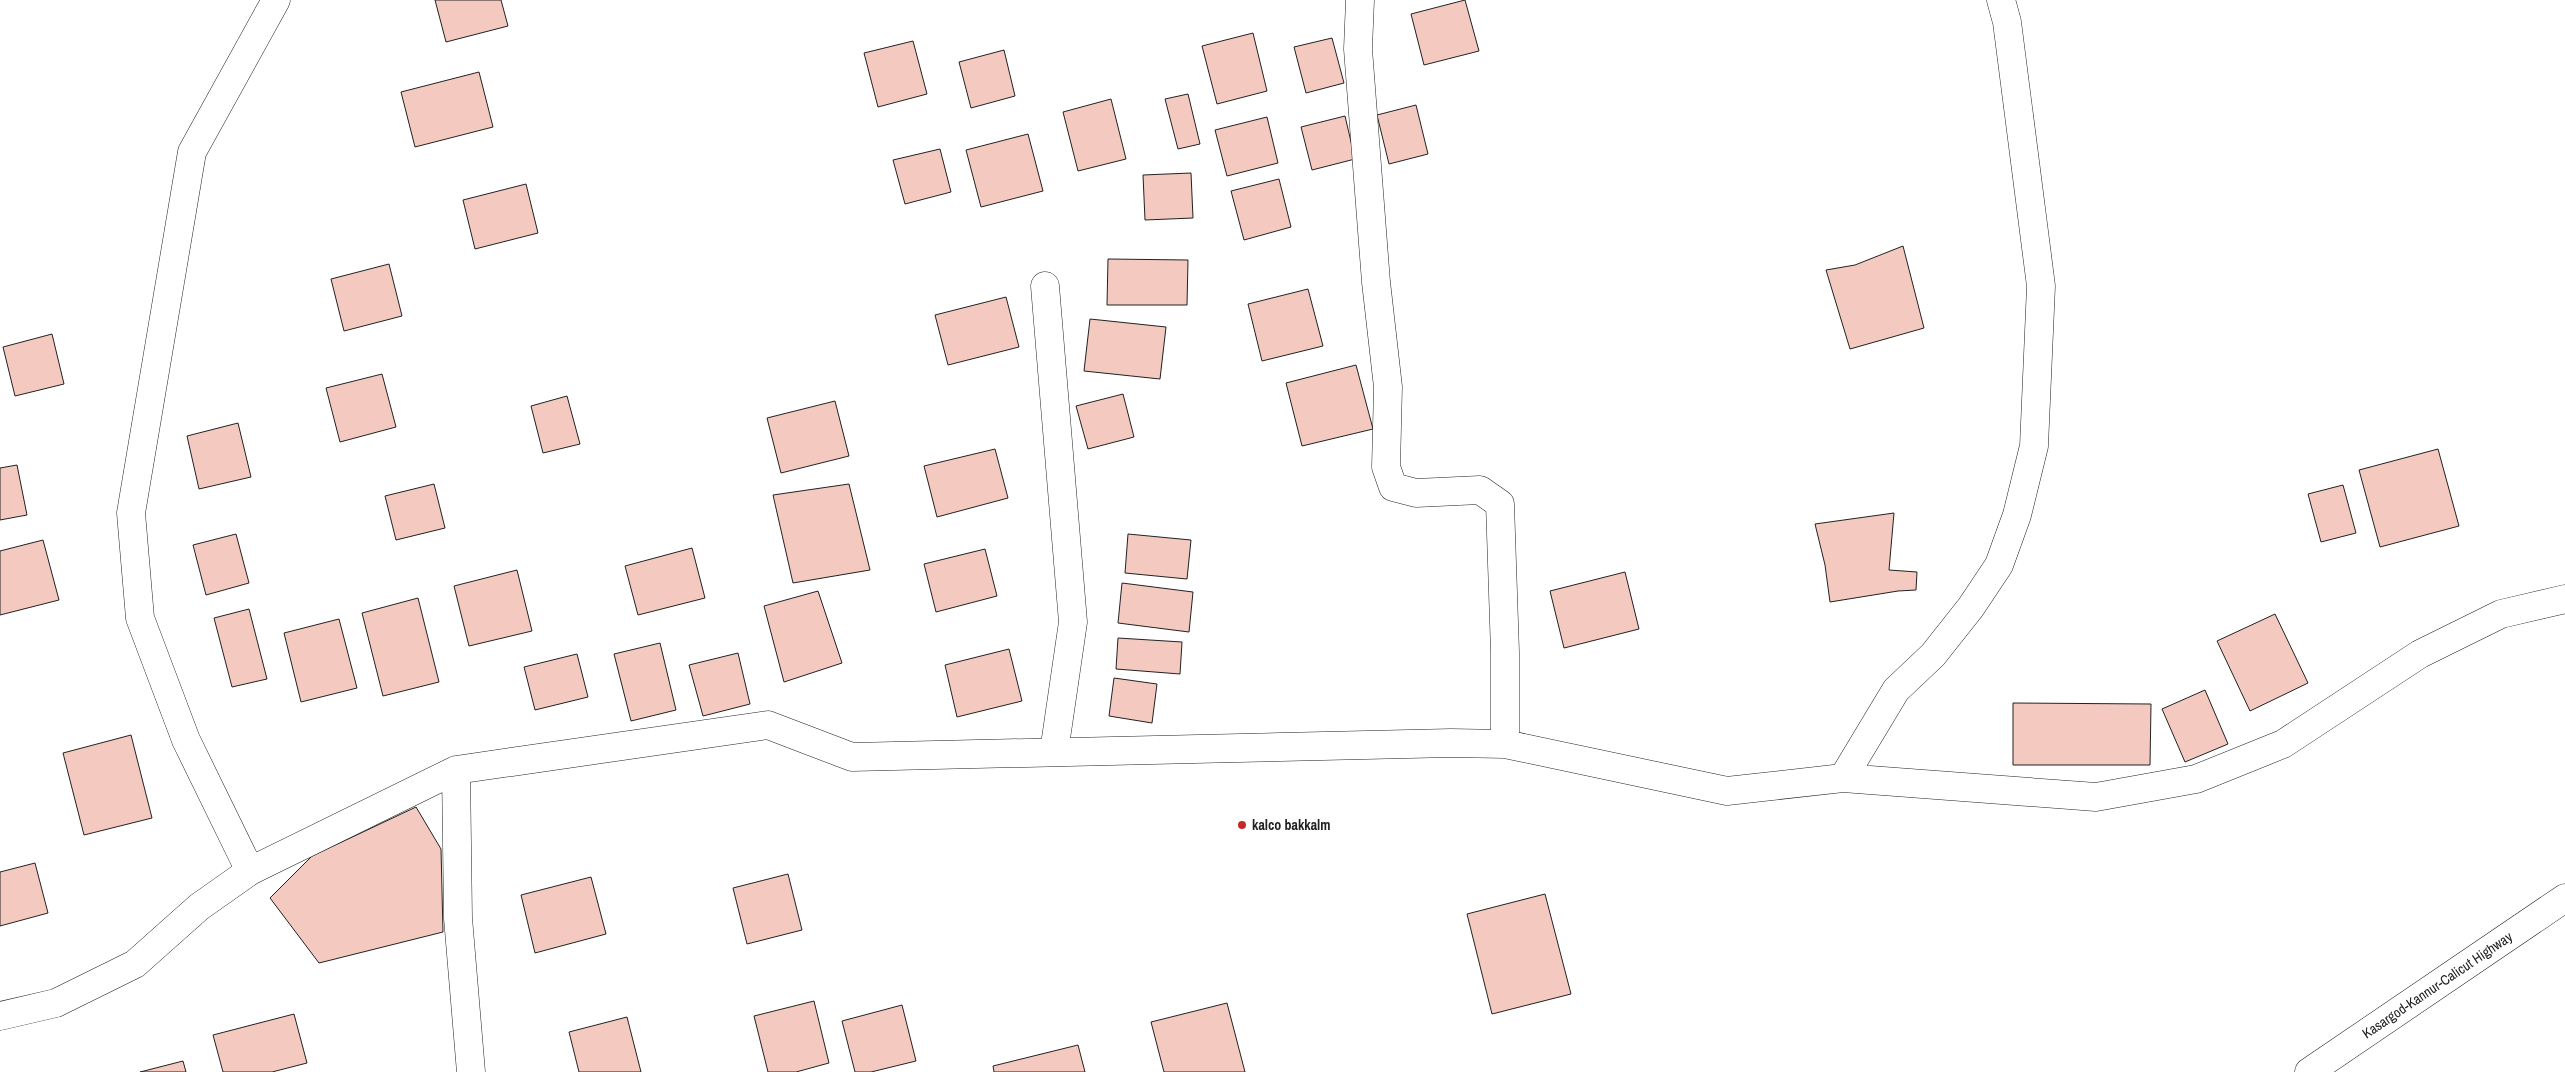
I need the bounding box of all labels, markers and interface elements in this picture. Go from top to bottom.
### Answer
place label: kalco bakkalm [1252,816,1331,834]
marker: kalco bakkalm [1236,819,1248,831]
street label: Kasargod-Kannur-Calicut Highway [2359,927,2516,1042]

